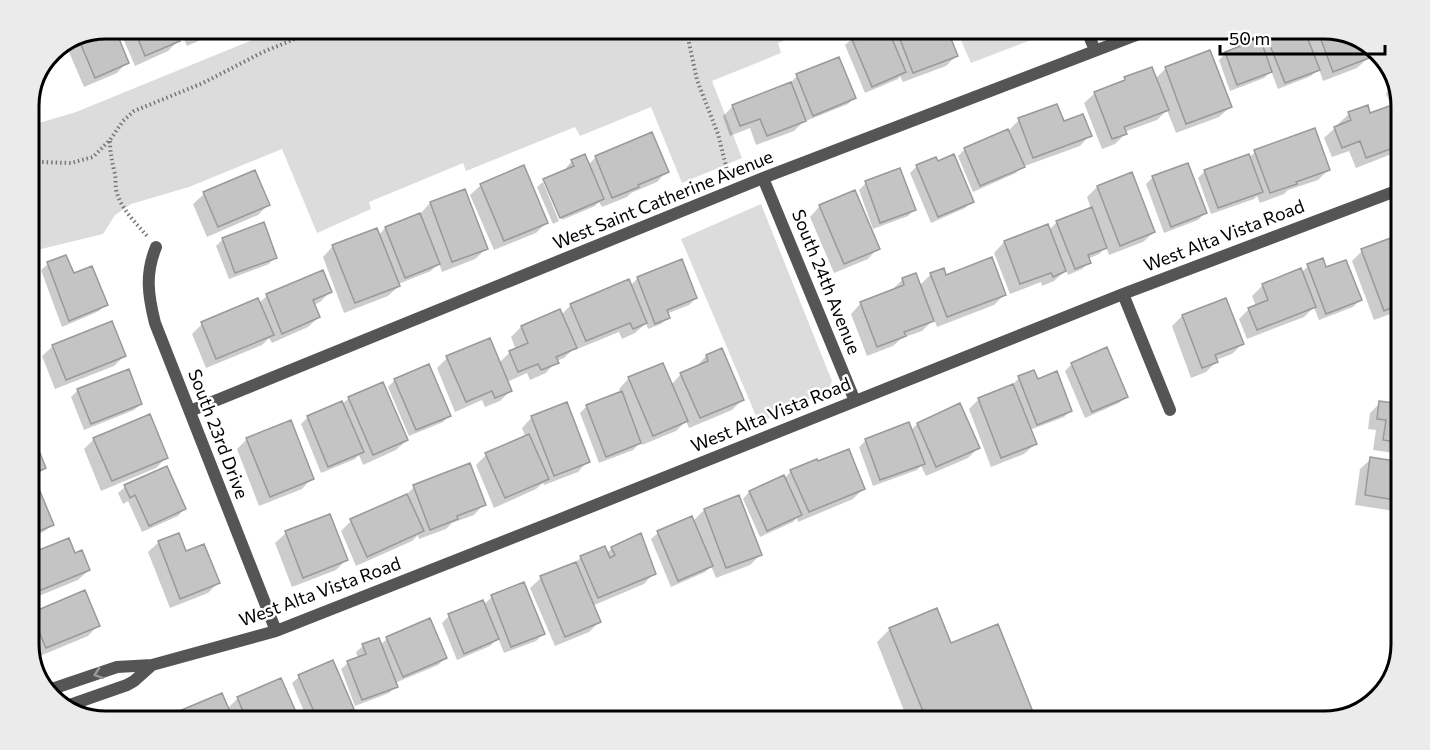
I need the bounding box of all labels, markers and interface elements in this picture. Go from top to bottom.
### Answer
scale bar [1220,18,1385,56]
text: 50 m [1229,27,1270,49]
street label: West Saint Catherine Avenue [549,145,776,253]
street label: West Alta Vista Road [1140,194,1307,276]
street label: South 24th Avenue [788,206,866,357]
street label: South 23rd Drive [184,366,254,502]
street label: West Alta Vista Road [688,372,854,456]
street label: West Alta Vista Road [236,552,403,631]
one-way arrow [93,666,104,679]

